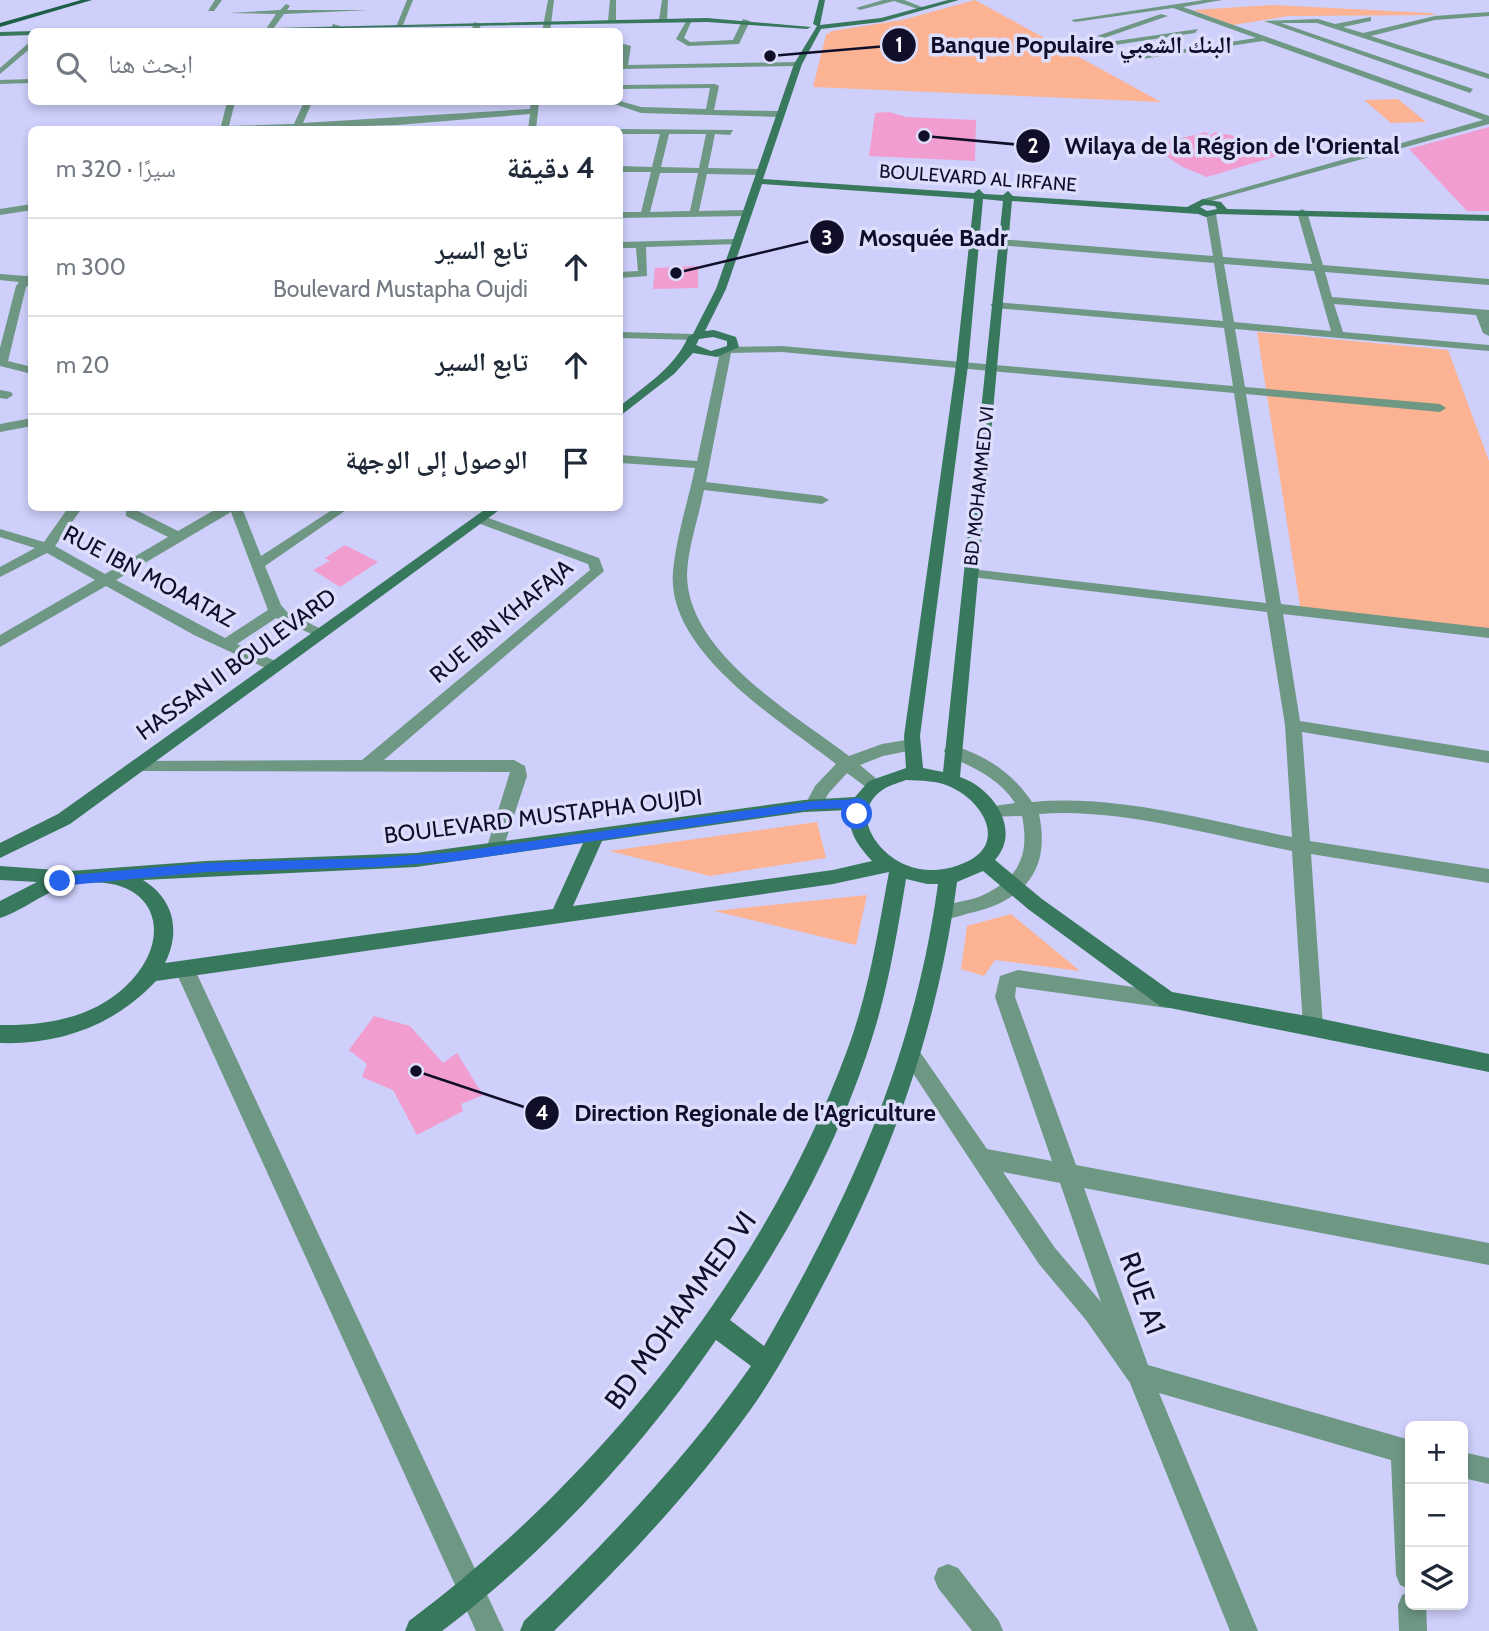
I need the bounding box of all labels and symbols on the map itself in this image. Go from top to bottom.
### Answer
callout: Banque Populaire البنك الشعبي [882,22,1246,67]
text: Banque Populaire البنك الشعبي [930,30,1232,64]
text: 1 [895,32,903,57]
callout: Wilaya de la Région de l'Oriental [1016,123,1414,168]
text: Wilaya de la Région de l'Oriental [1064,131,1400,160]
text: 2 [1027,133,1039,158]
street label: BOULEVARD AL IRFANE [878,160,1078,196]
callout: Mosquée Badr [810,215,1022,260]
text: Mosquée Badr [858,223,1008,252]
text: 3 [821,225,833,250]
street label: BD MOHAMMED VI [959,405,999,567]
street label: RUE IBN MOAATAZ [58,519,240,633]
street label: RUE IBN KHAFAJA [424,553,578,689]
street label: HASSAN II BOULEVARD [131,582,341,746]
street label: BOULEVARD MUSTAPHA OUJDI [382,783,704,849]
route start [841,798,872,829]
route end [44,865,75,896]
callout: Direction Regionale de l'Agriculture [525,1090,949,1135]
text: Direction Regionale de l'Agriculture [574,1098,936,1127]
text: 4 [535,1100,549,1125]
street label: BD MOHAMMED VI [597,1204,763,1416]
street label: RUE A1 [1113,1247,1173,1339]

